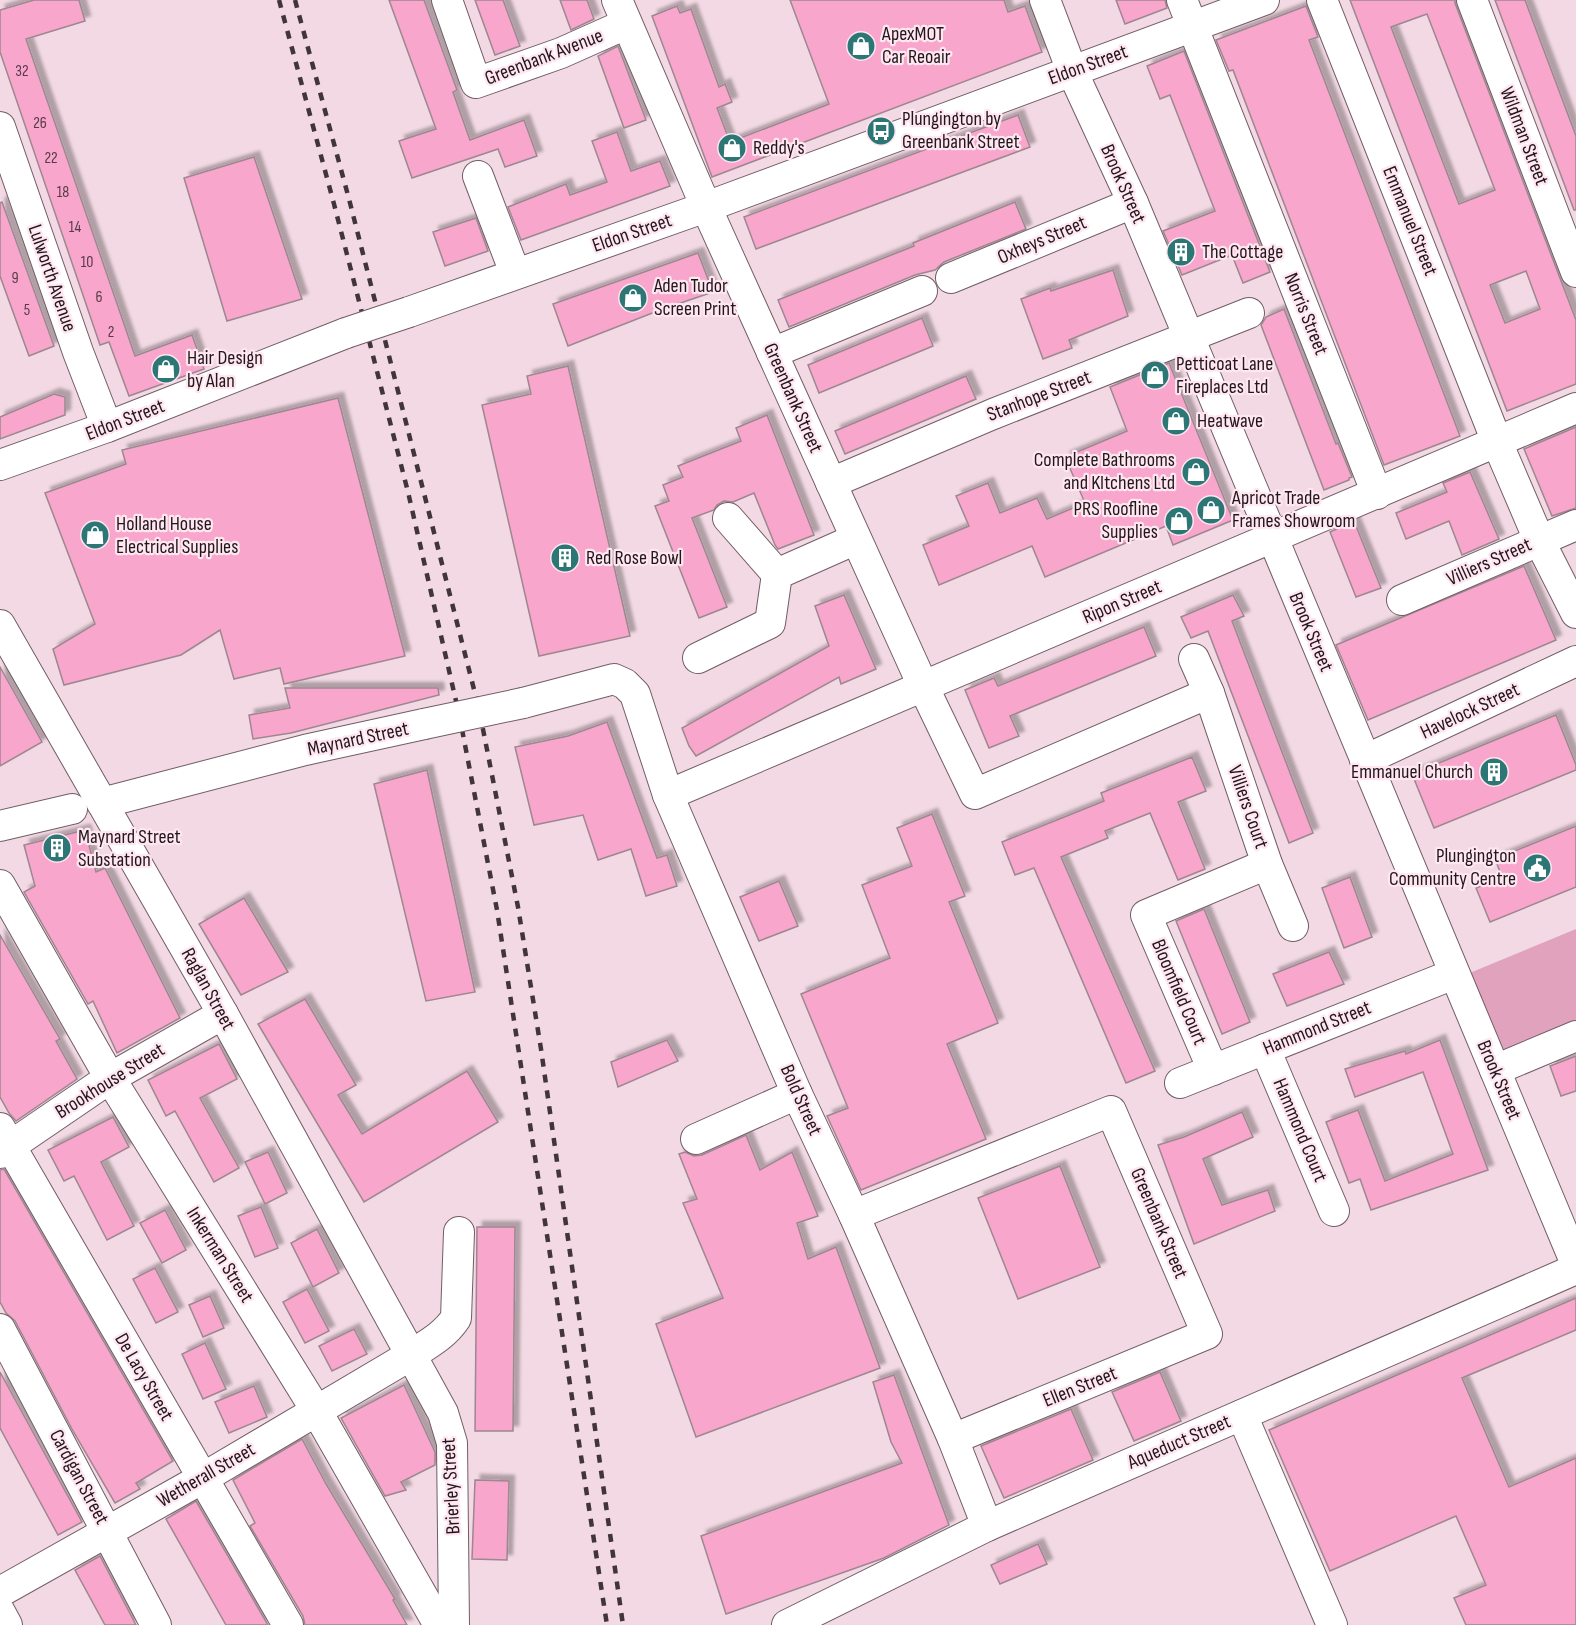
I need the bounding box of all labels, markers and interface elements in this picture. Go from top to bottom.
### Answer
place label: ApexMOT Car Reoair [881,22,951,69]
street label: Greenbank Avenue [482,24,606,90]
shop icon: ApexMOT Car Reoair [845,30,877,62]
street label: Eldon Street [1045,40,1131,90]
house number: 32 [15,62,29,81]
street label: Wildman Street [1494,83,1554,189]
place label: Plungington by Greenbank Street [902,107,1020,154]
house number: 26 [33,114,47,133]
bus stop icon: Plungington by Greenbank Street [865,115,897,147]
shop icon: Reddy's [716,132,748,164]
place label: Reddy's [753,136,805,160]
street label: Brook Street [1095,141,1151,227]
house number: 22 [44,149,58,168]
street label: Emmanuel Street [1377,163,1443,279]
house number: 18 [57,183,69,202]
street label: Eldon Street [589,208,675,258]
street label: Oxheys Street [994,211,1090,269]
house number: 14 [69,218,81,237]
street label: Lulworth Avenue [22,221,82,335]
building icon: The Cottage [1165,236,1197,268]
place label: The Cottage [1202,240,1283,264]
house number: 10 [81,253,93,272]
house number: 9 [11,269,19,288]
street label: Norris Street [1279,270,1333,358]
place label: Aden Tudor Screen Print [653,274,736,321]
shop icon: Aden Tudor Screen Print [617,282,649,314]
house number: 6 [95,288,103,307]
house number: 5 [24,301,30,320]
house number: 2 [108,323,114,342]
street label: Greenbank Street [758,339,828,457]
place label: Hair Design by Alan [187,346,263,393]
place label: Petticoat Lane Fireplaces Ltd [1176,352,1273,399]
shop icon: Hair Design by Alan [150,353,182,385]
shop icon: Petticoat Lane Fireplaces Ltd [1139,359,1171,391]
street label: Stanhope Street [984,365,1094,427]
street label: Eldon Street [82,394,168,446]
shop icon: Heatwave [1160,405,1192,437]
place label: Heatwave [1197,409,1263,433]
place label: Complete Bathrooms and KItchens Ltd [1034,448,1175,495]
shop icon: Complete Bathrooms and KItchens Ltd [1180,456,1212,488]
place label: Apricot Trade Frames Showroom [1231,486,1355,533]
shop icon: Apricot Trade Frames Showroom [1195,494,1227,526]
place label: PRS Roofline Supplies [1074,497,1158,544]
shop icon: PRS Roofline Supplies [1163,505,1195,537]
place label: Holland House Electrical Supplies [116,512,238,559]
shop icon: Holland House Electrical Supplies [79,519,111,551]
street label: Villiers Street [1443,533,1535,591]
building icon: Red Rose Bowl [549,542,581,574]
place label: Red Rose Bowl [586,546,682,570]
street label: Ripon Street [1079,575,1165,629]
street label: Brook Street [1284,589,1338,675]
street label: Havelock Street [1417,678,1523,744]
street label: Maynard Street [305,717,411,761]
building icon: Emmanuel Church [1478,756,1510,788]
place label: Emmanuel Church [1351,760,1473,784]
street label: Villiers Court [1223,762,1273,852]
place label: Maynard Street Substation [78,825,181,872]
building icon: Maynard Street Substation [41,832,73,864]
place label: Plungington Community Centre [1389,844,1516,891]
public building icon: Plungington Community Centre [1521,852,1553,884]
street label: Bloomfield Court [1146,936,1212,1048]
street label: Raglan Street [176,944,240,1034]
street label: Hammond Street [1260,995,1374,1061]
street label: Brook Street [1472,1037,1526,1123]
street label: Brookhouse Street [51,1038,169,1124]
street label: Bold Street [775,1061,827,1139]
street label: Hammond Court [1267,1075,1333,1185]
street label: Greenbank Street [1125,1164,1193,1282]
street label: Inkerman Street [181,1203,259,1307]
street label: De Lacy Street [109,1329,179,1425]
street label: Ellen Street [1039,1361,1121,1413]
street label: Aqueduct Street [1123,1410,1234,1475]
street label: Cardigan Street [44,1425,114,1529]
street label: Wetherall Street [153,1437,259,1513]
street label: Brierley Street [436,1437,466,1535]

